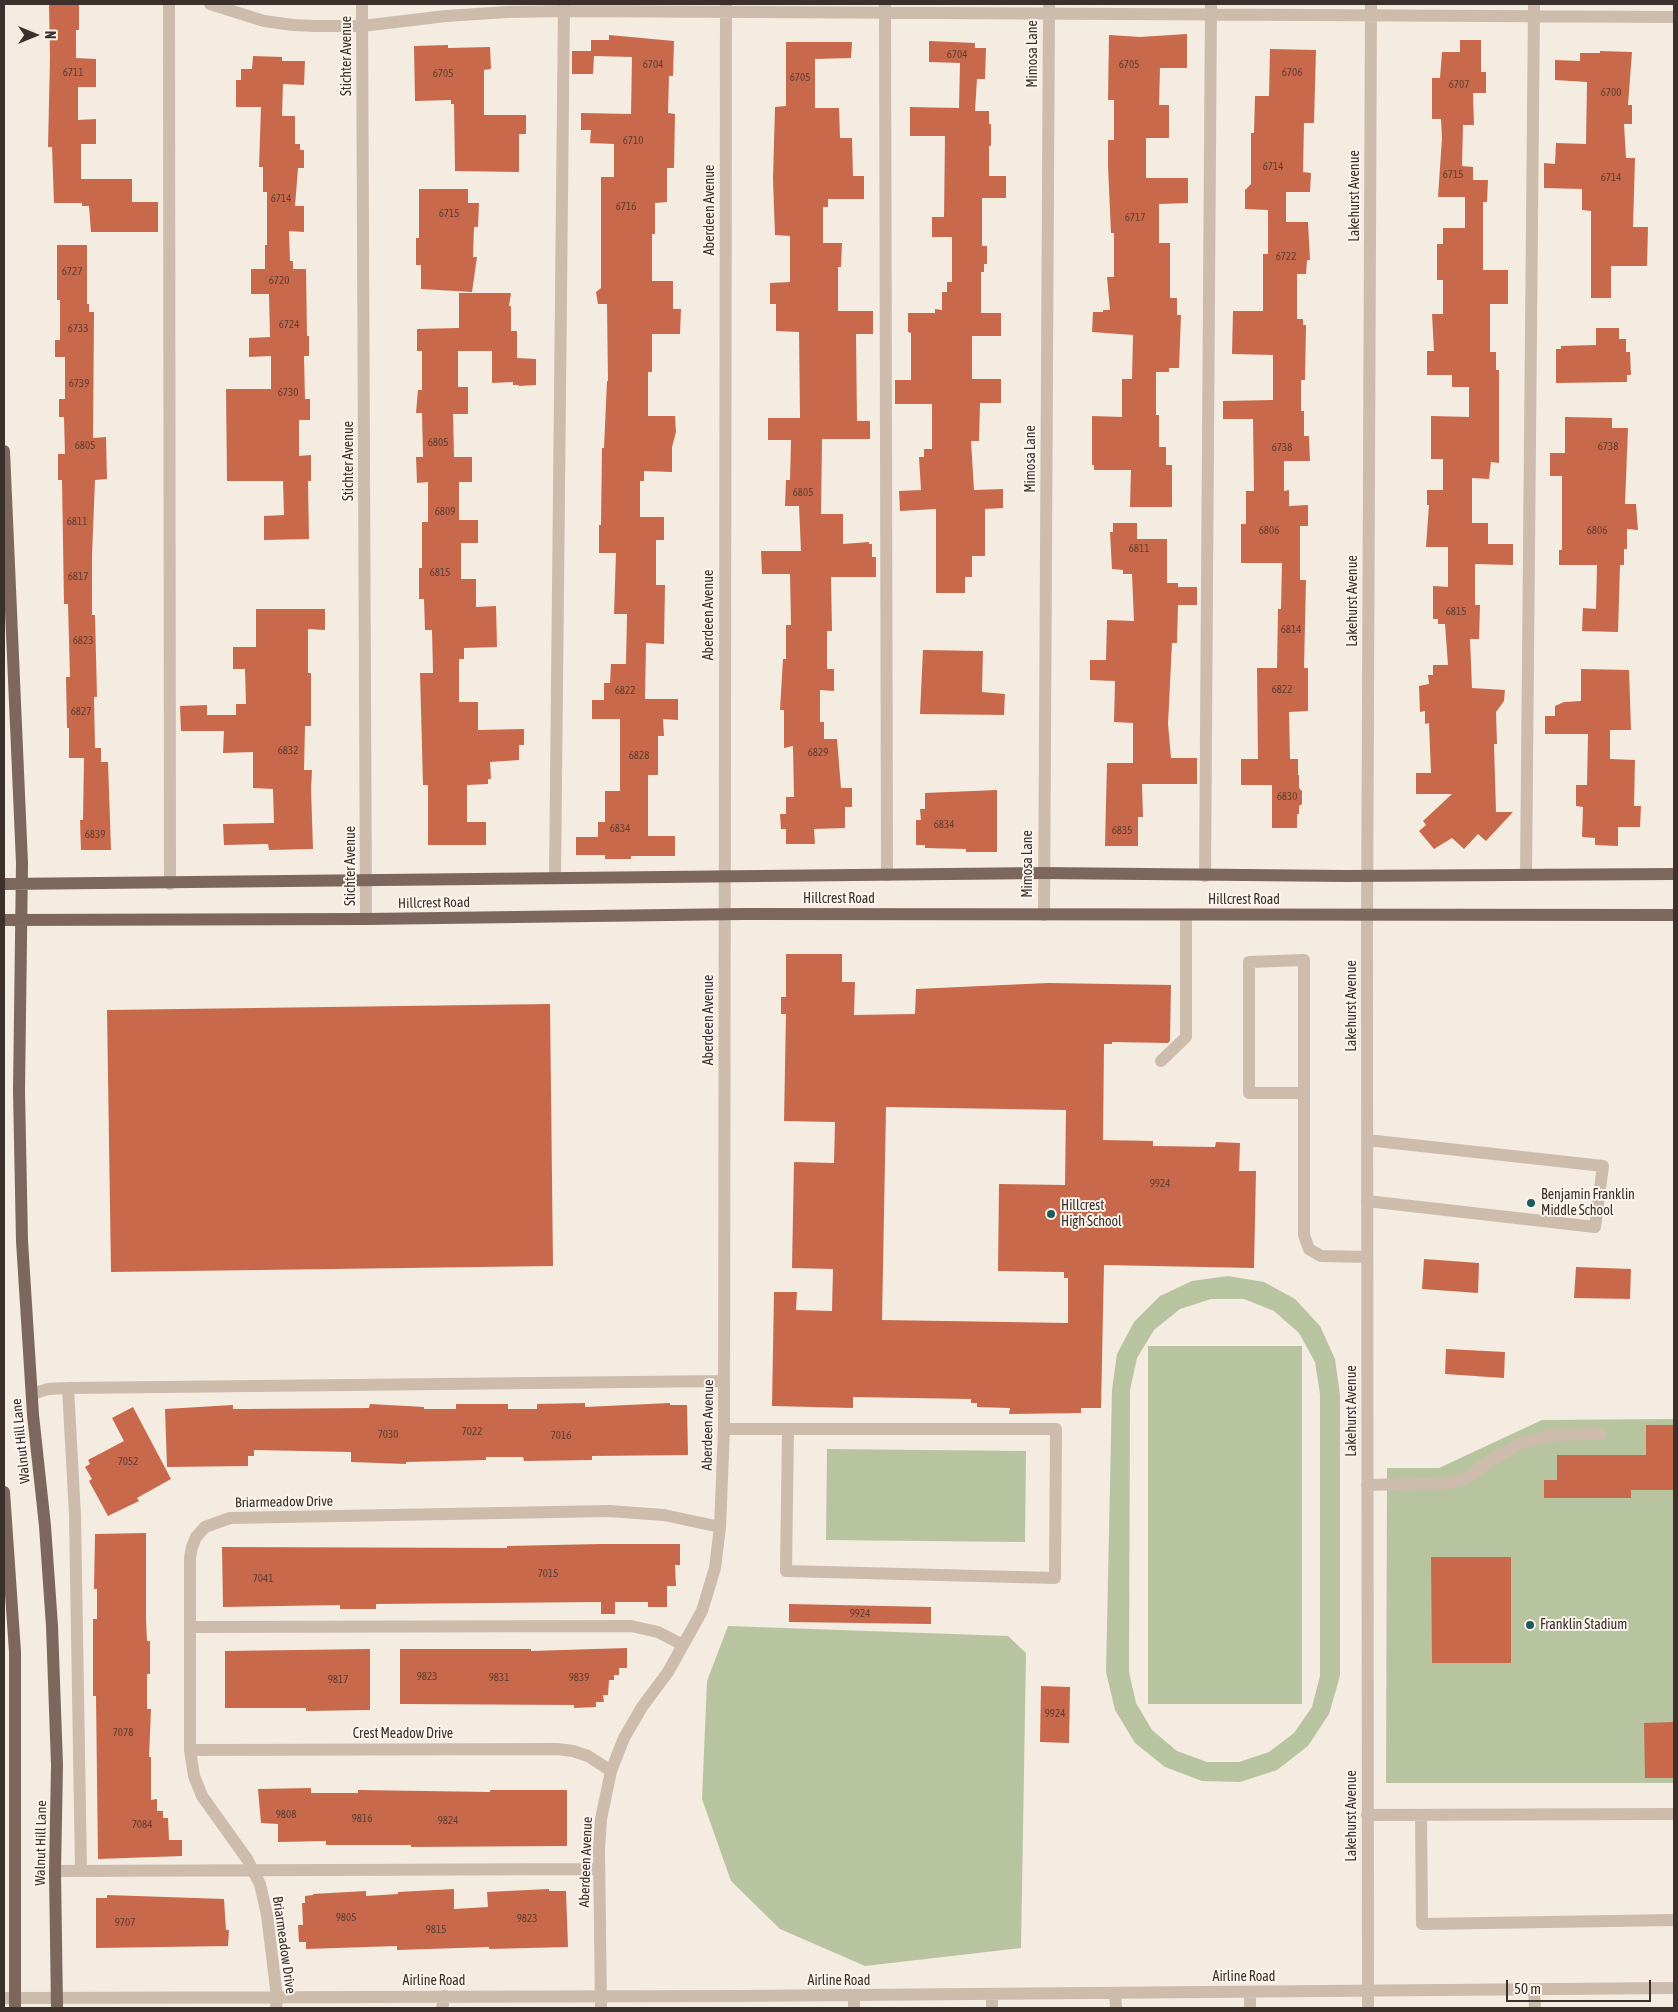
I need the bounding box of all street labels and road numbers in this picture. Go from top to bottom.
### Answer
street label: Stichter Avenue [339,16,355,96]
street label: Mimosa Lane [1025,20,1041,88]
street label: Lakehurst Avenue [1347,150,1363,242]
street label: Aberdeen Avenue [702,165,718,255]
street label: Stichter Avenue [341,421,357,501]
street label: Mimosa Lane [1023,425,1039,493]
street label: Lakehurst Avenue [1345,555,1361,647]
street label: Aberdeen Avenue [701,570,717,660]
street label: Stichter Avenue [343,826,359,906]
street label: Mimosa Lane [1020,830,1036,898]
street label: Hillcrest Road [803,891,875,907]
street label: Hillcrest Road [1208,892,1280,908]
street label: Hillcrest Road [398,894,470,912]
street label: Lakehurst Avenue [1344,960,1360,1052]
street label: Aberdeen Avenue [701,975,717,1065]
street label: Lakehurst Avenue [1344,1365,1360,1457]
street label: Aberdeen Avenue [699,1380,717,1470]
street label: Walnut Hill Lane [8,1398,34,1484]
street label: Briarmeadow Drive [235,1493,333,1511]
street label: Crest Meadow Drive [353,1726,453,1742]
street label: Lakehurst Avenue [1344,1770,1360,1862]
street label: Walnut Hill Lane [32,1800,50,1886]
street label: Aberdeen Avenue [576,1816,596,1908]
street label: Briarmeadow Drive [269,1895,299,1995]
street label: Airline Road [1213,1969,1275,1985]
street label: Airline Road [403,1973,465,1989]
street label: Airline Road [808,1973,870,1989]

